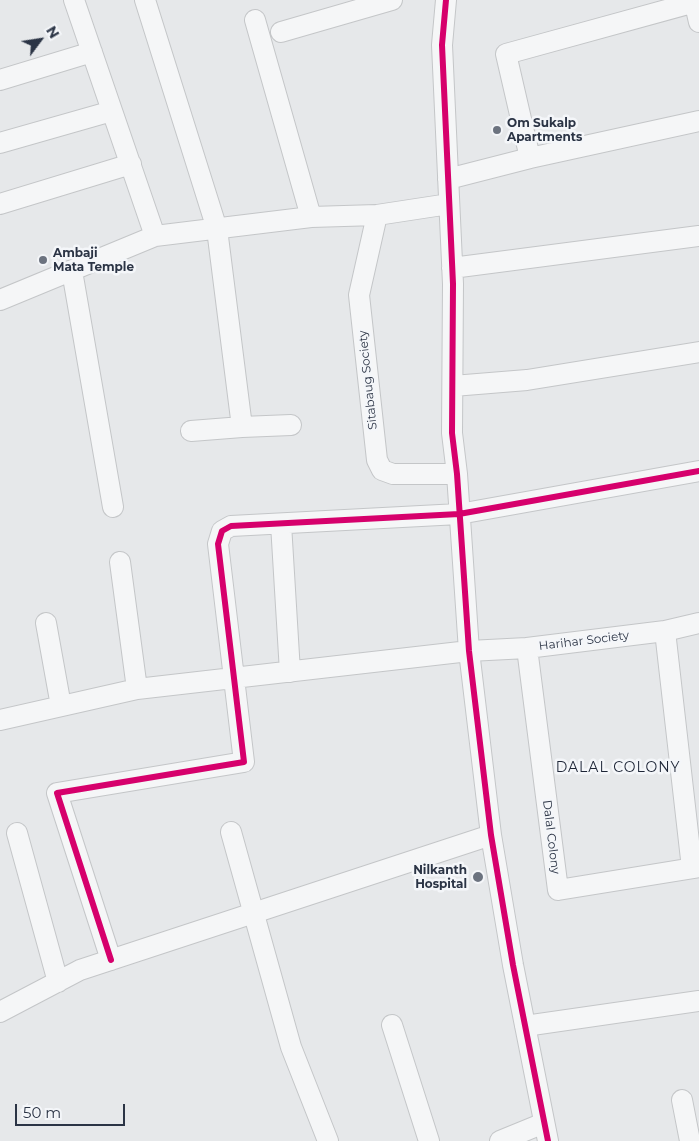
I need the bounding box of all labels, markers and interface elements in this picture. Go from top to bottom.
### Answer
north arrow [15,15,65,65]
text: N [42,23,63,42]
place label: Om Sukalp Apartments [507,116,582,144]
marker: Om Sukalp Apartments [491,124,503,136]
place label: Ambaji Mata Temple [53,246,134,274]
marker: Ambaji Mata Temple [37,254,49,266]
street label: Sitabaug Society [356,330,380,430]
street label: Harihar Society [538,628,630,654]
district label: DALAL COLONY [554,760,682,776]
street label: Dalal Colony [539,799,563,875]
place label: Nilkanth Hospital [413,863,467,891]
marker: Nilkanth Hospital [471,870,485,884]
scale bar [18,1094,128,1126]
text: 50 m [23,1103,61,1122]

